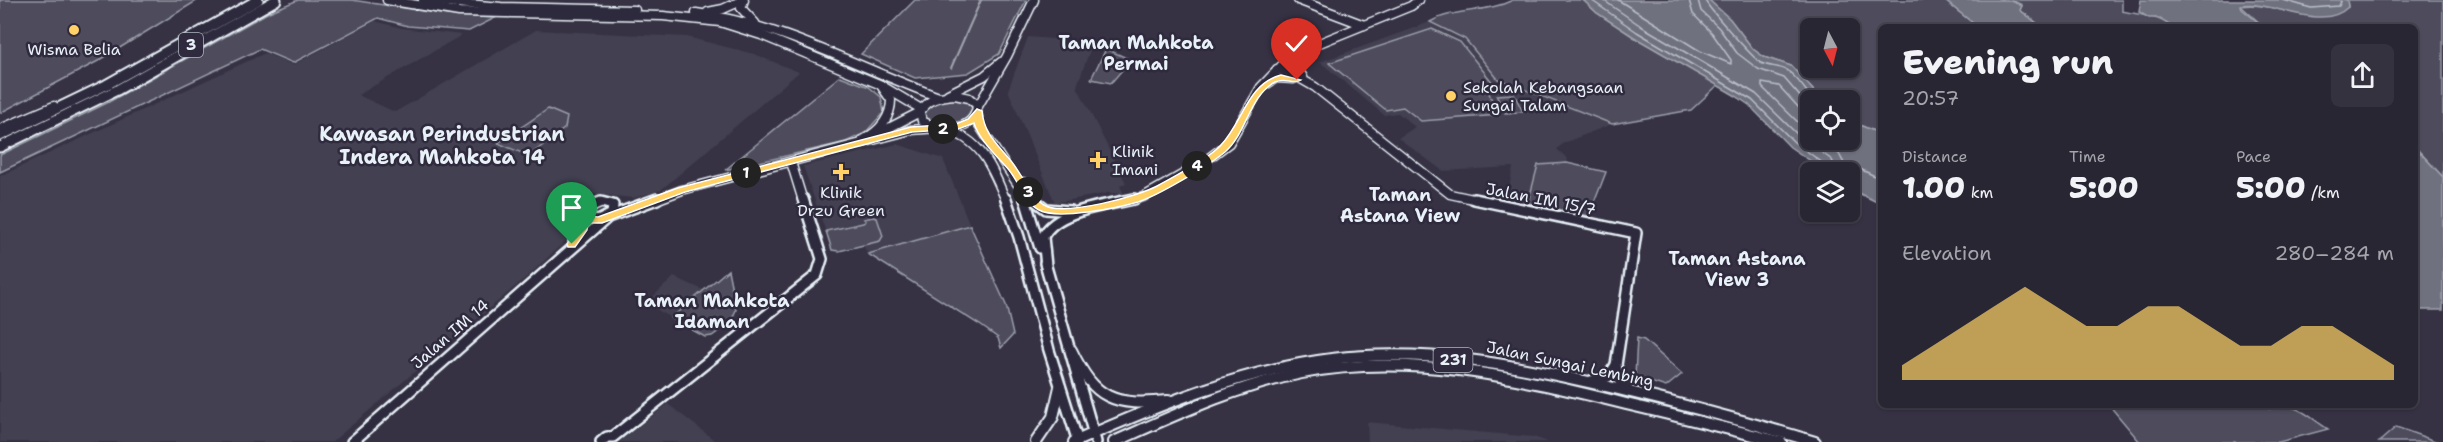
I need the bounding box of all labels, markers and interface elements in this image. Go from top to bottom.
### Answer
pin [1271,18,1322,80]
north arrow [1800,18,1860,78]
map controls [1800,18,1860,222]
marker: Wisma Belia [67,23,81,37]
icon: check [1280,27,1313,60]
district label: Taman Mahkota Permai [1059,31,1214,76]
road number: 3 [179,33,203,57]
place label: Wisma Belia [27,39,121,60]
text: Evening run [1902,40,2113,85]
button: share [2331,44,2394,107]
place label: Sekolah Kebangsaan Sungai Talam [1463,77,1624,116]
text: 20:57 [1902,85,1959,111]
marker: Sekolah Kebangsaan Sungai Talam [1444,89,1458,103]
button: locate [1800,90,1860,150]
pin: 2 [928,114,958,144]
text: 2 [937,118,949,139]
district label: Kawasan Perindustrian Indera Mahkota 14 [319,121,565,170]
place label: Klinik Imani [1112,141,1158,180]
text: Distance [1902,146,1968,167]
text: Time [2069,146,2106,167]
text: Pace [2236,146,2271,167]
marker: Klinik Imani [1089,151,1107,169]
pin: 4 [1182,151,1212,181]
text: 4 [1191,155,1203,176]
pin: 1 [731,158,761,188]
text: 1 [742,162,750,183]
button: layers [1800,162,1860,222]
marker: Klinik Drzu Green [832,163,850,181]
text: 1.00 [1902,167,1965,208]
text: 5:00 [2069,167,2139,208]
text: 5:00 [2236,167,2306,208]
pin: 3 [1013,177,1043,207]
street label: Jalan IM 15/7 [1484,178,1598,220]
text: 3 [1022,181,1034,202]
pin [546,182,597,244]
place label: Klinik Drzu Green [797,182,885,221]
text: km [1965,182,1993,203]
text: /km [2306,182,2340,203]
district label: Taman Astana View [1340,183,1461,228]
icon: arrive [555,191,588,224]
text: Elevation [1902,240,1992,266]
text: 280–284 m [2274,240,2394,266]
district label: Taman Astana View 3 [1668,247,1806,292]
district label: Taman Mahkota Idaman [635,289,790,334]
street label: Jalan IM 14 [407,295,493,373]
street label: Jalan Sungai Lembing [1484,336,1656,392]
road number: 231 [1434,348,1472,372]

